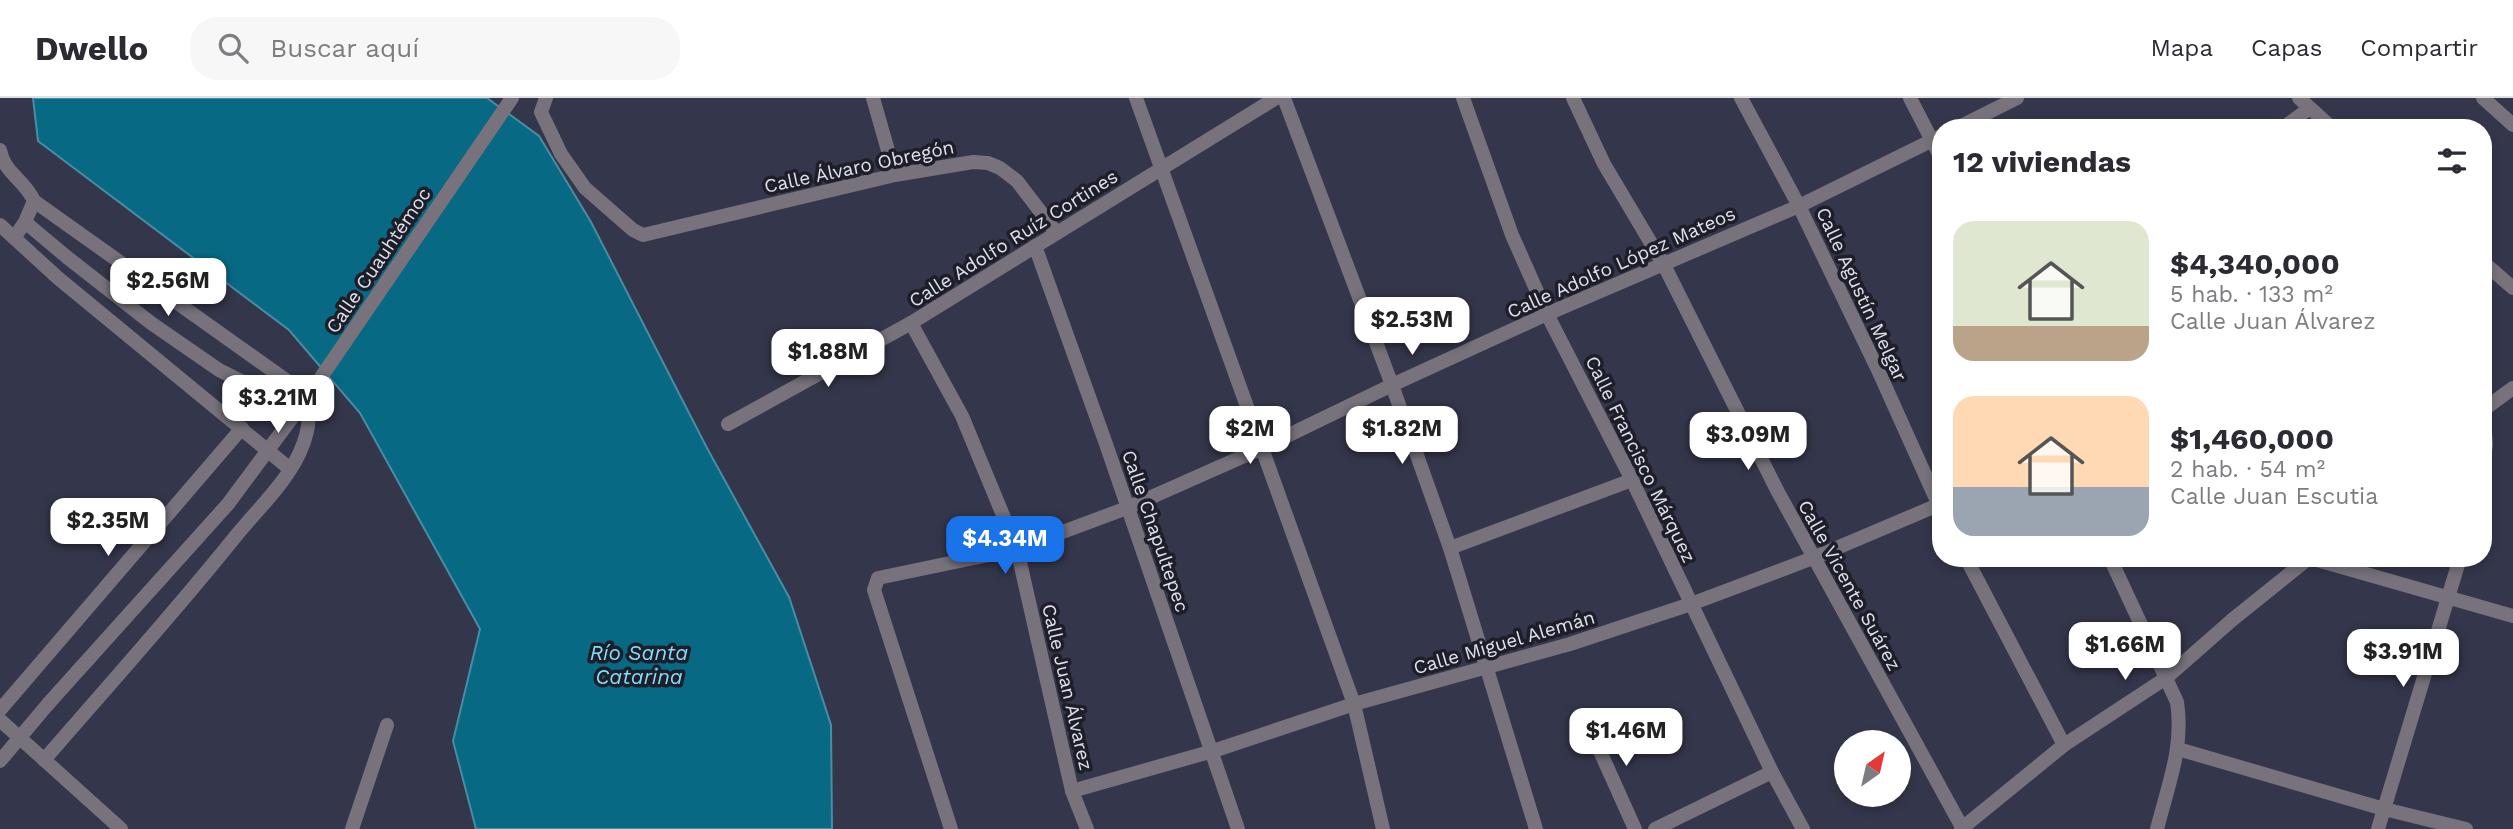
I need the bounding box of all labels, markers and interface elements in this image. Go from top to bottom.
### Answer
search box [190,17,680,80]
text: Dwello [35,29,148,68]
icon: search [214,29,252,67]
text: Buscar aquí [270,33,419,63]
text: Mapa [2150,34,2213,62]
text: Capas [2251,34,2322,62]
text: Compartir [2360,34,2478,62]
street label: Calle Álvaro Obregón [762,135,956,198]
icon: filters [2433,142,2471,180]
text: 12 viviendas [1953,144,2131,179]
street label: Calle Adolfo Ruíz Cortines [905,165,1122,312]
street label: Calle Cuauhtémoc [321,183,436,338]
street label: Calle Adolfo López Mateos [1503,202,1739,323]
street label: Calle Agustín Melgar [1811,204,1912,385]
text: $4,340,000 [2170,246,2340,281]
icon: home [2009,249,2093,333]
pin: $2.56M [111,258,225,318]
text: $2.56M [126,267,210,294]
text: 5 hab. · 133 m² [2170,281,2333,308]
pin: $2.53M [1355,298,1469,357]
text: $2.53M [1370,306,1454,333]
text: Calle Juan Álvarez [2170,308,2376,335]
pin: $1.88M [771,330,885,389]
text: $1.88M [787,338,869,365]
street label: Calle Francisco Márquez [1580,352,1701,566]
pin: $3.21M [221,376,335,435]
text: $3.21M [238,384,318,411]
pin: $2M [1216,406,1284,466]
pin: $1.82M [1345,406,1459,466]
pin: $3.09M [1691,412,1805,472]
text: $2M [1225,415,1275,442]
text: $1.82M [1362,415,1442,442]
text: $3.09M [1706,421,1790,448]
text: $1,460,000 [2170,421,2334,456]
icon: home [2009,424,2093,508]
street label: Calle Chapultepec [1117,447,1194,615]
text: 2 hab. · 54 m² [2170,456,2325,483]
text: Calle Juan Escutia [2170,483,2378,510]
street label: Calle Vicente Suárez [1793,496,1906,674]
pin: $2.35M [51,498,165,558]
text: $2.35M [66,507,150,534]
pin: $4.34M [948,517,1062,576]
text: $4.34M [962,525,1048,552]
street label: Calle Juan Álvarez [1037,602,1098,772]
street label: Calle Miguel Alemán [1411,606,1598,679]
pin: $1.66M [2068,622,2182,682]
pin: $3.91M [2346,630,2460,689]
text: $1.66M [2085,631,2165,658]
text: $3.91M [2363,638,2443,665]
water label: Río Santa Catarina [590,640,688,689]
pin: $1.46M [1569,708,1683,768]
text: $1.46M [1585,717,1667,744]
north arrow [1834,730,1911,807]
map controls [1834,730,1911,807]

